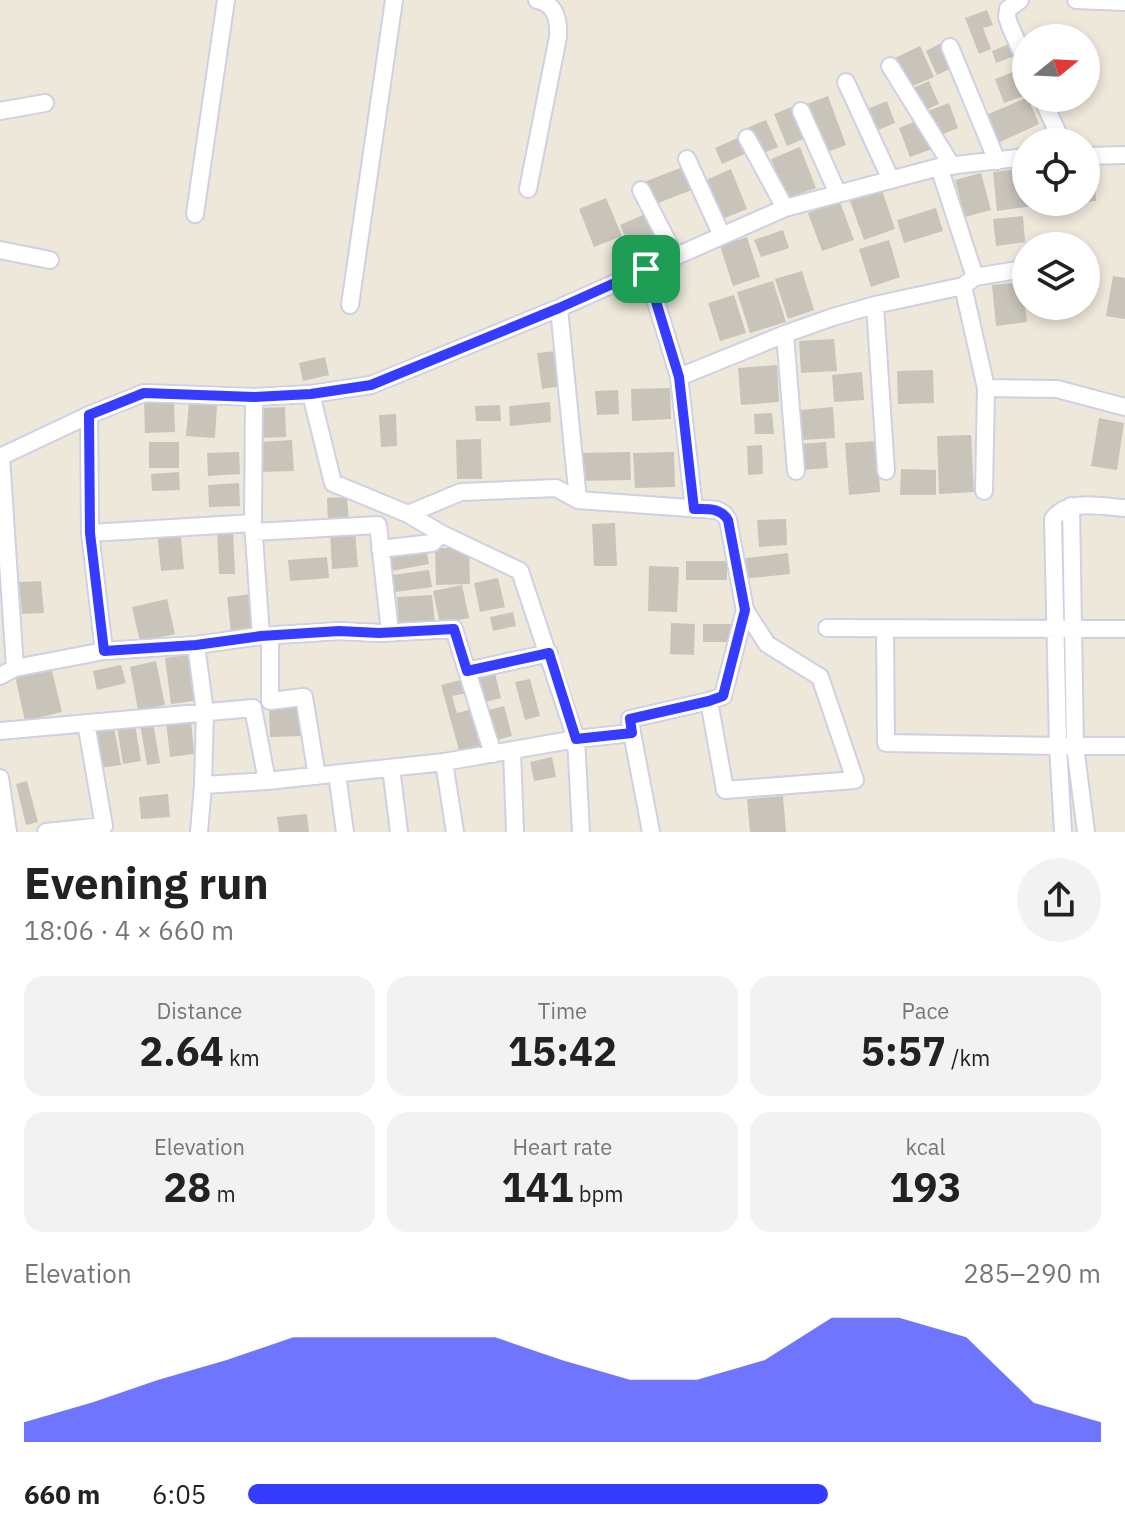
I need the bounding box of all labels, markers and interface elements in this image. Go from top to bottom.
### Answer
north arrow [1012,24,1100,112]
map controls [1012,24,1100,320]
button: locate [1012,128,1100,216]
button: layers [1012,232,1100,320]
pin [612,235,680,303]
icon: arrive [624,247,668,291]
text: Evening run [24,854,269,911]
button: share [1017,858,1101,942]
text: 18:06 · 4 × 660 m [24,913,234,947]
text: Distance [157,996,242,1025]
text: Time [538,996,587,1025]
text: Pace [902,996,949,1025]
text: 2.64 [139,1025,224,1077]
text: 15:42 [508,1025,617,1077]
text: 5:57 [861,1025,946,1077]
text: km [224,1043,260,1072]
text: /km [946,1043,990,1072]
text: Elevation [154,1132,245,1161]
text: Heart rate [513,1132,612,1161]
text: kcal [905,1132,946,1161]
text: 28 [163,1161,211,1213]
text: 141 [502,1161,574,1213]
text: 193 [890,1161,962,1213]
text: m [211,1179,236,1208]
text: bpm [574,1179,623,1208]
text: Elevation [24,1256,132,1290]
text: 285–290 m [963,1256,1101,1290]
text: 660 m [24,1477,100,1511]
text: 6:05 [152,1477,206,1511]

